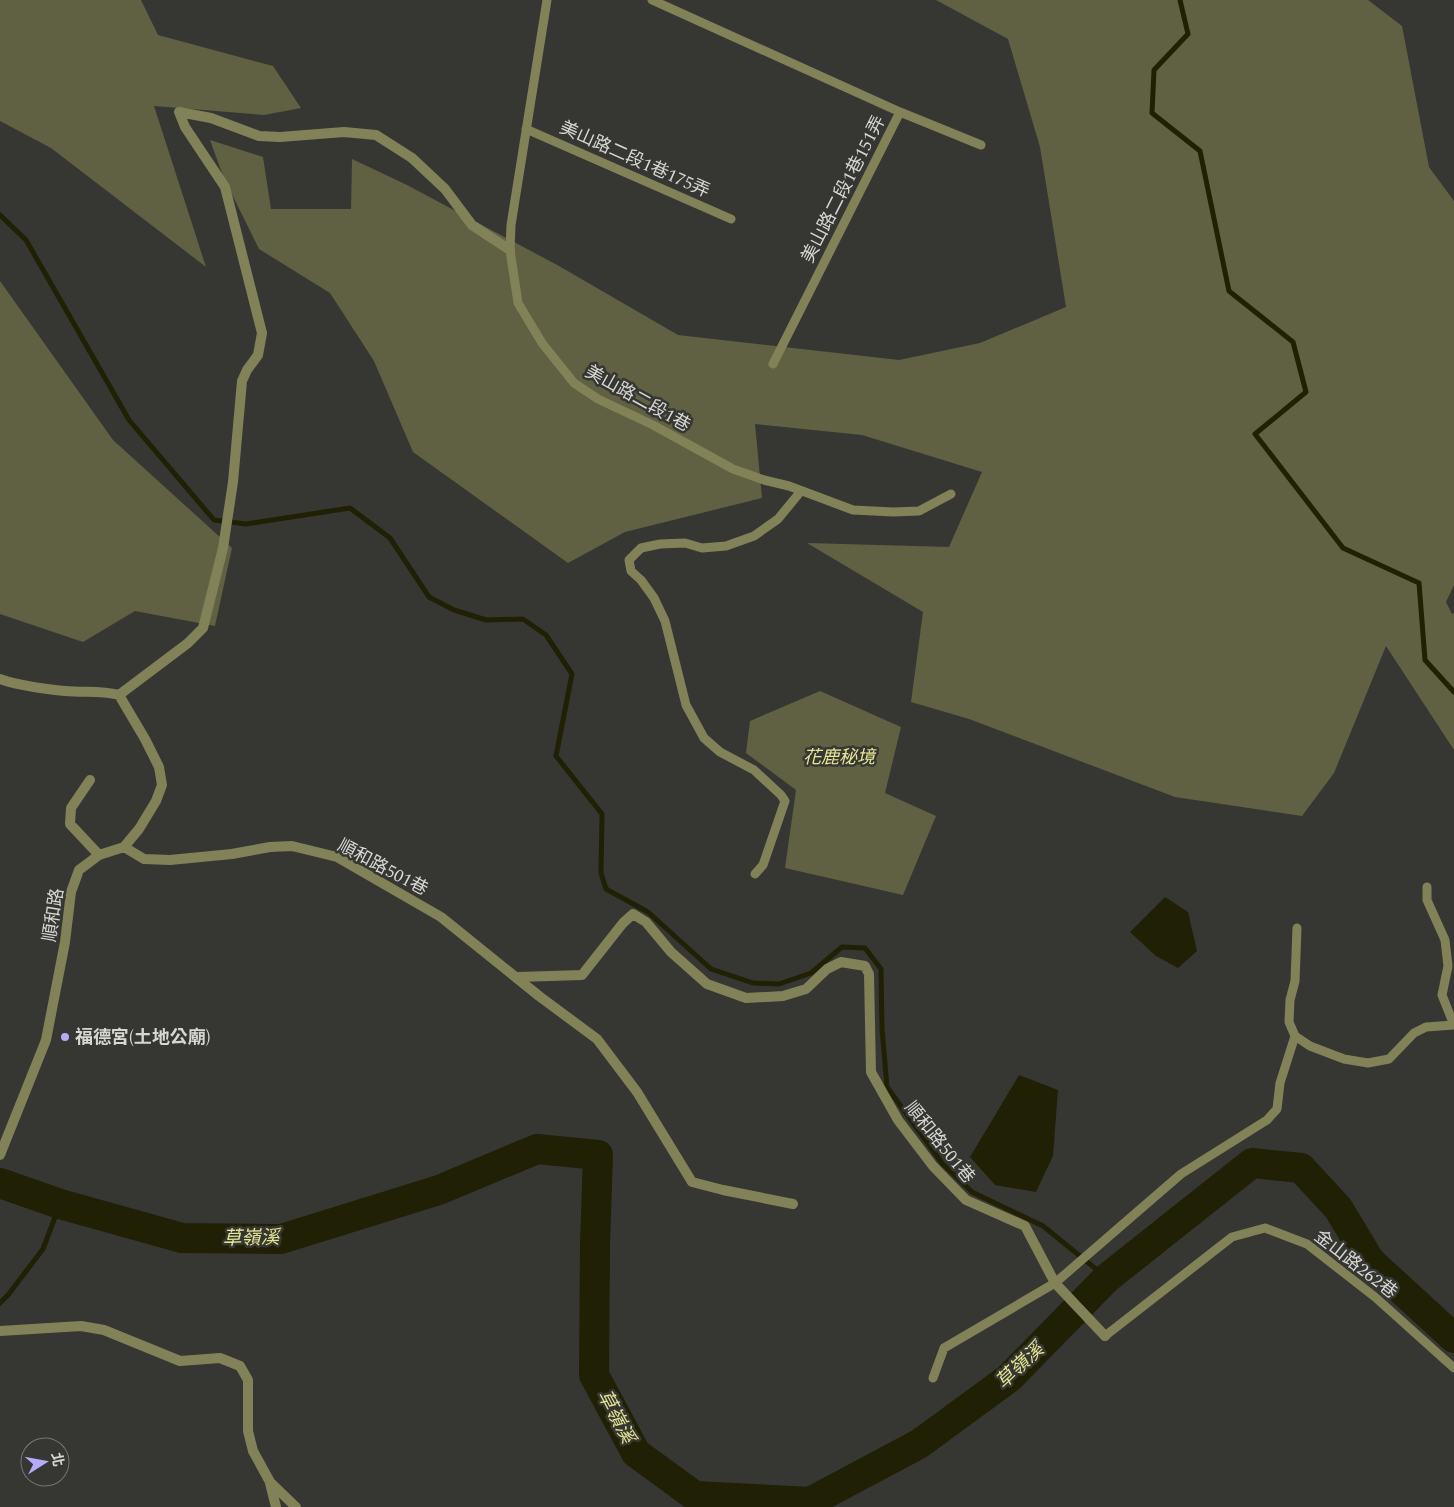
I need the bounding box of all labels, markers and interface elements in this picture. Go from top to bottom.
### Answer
street label: 美山路二段1巷151弄 [795,111,892,268]
street label: 美山路二段1巷175弄 [555,114,714,205]
street label: 美山路二段1巷 [580,358,695,439]
park label: 花鹿秘境 [803,744,877,771]
street label: 順和路501巷 [333,832,433,903]
street label: 順和路 [36,886,71,944]
place label: 福德宮(土地公廟) [75,1024,210,1051]
marker: 福德宮(土地公廟) [59,1031,71,1043]
street label: 順和路501巷 [898,1095,981,1189]
water label: 草嶺溪 [222,1223,283,1253]
street label: 金山路262巷 [1308,1223,1403,1306]
water label: 草嶺溪 [989,1334,1053,1396]
water label: 草嶺溪 [589,1385,643,1451]
north arrow [20,1437,70,1487]
text: 北 [46,1451,69,1468]

